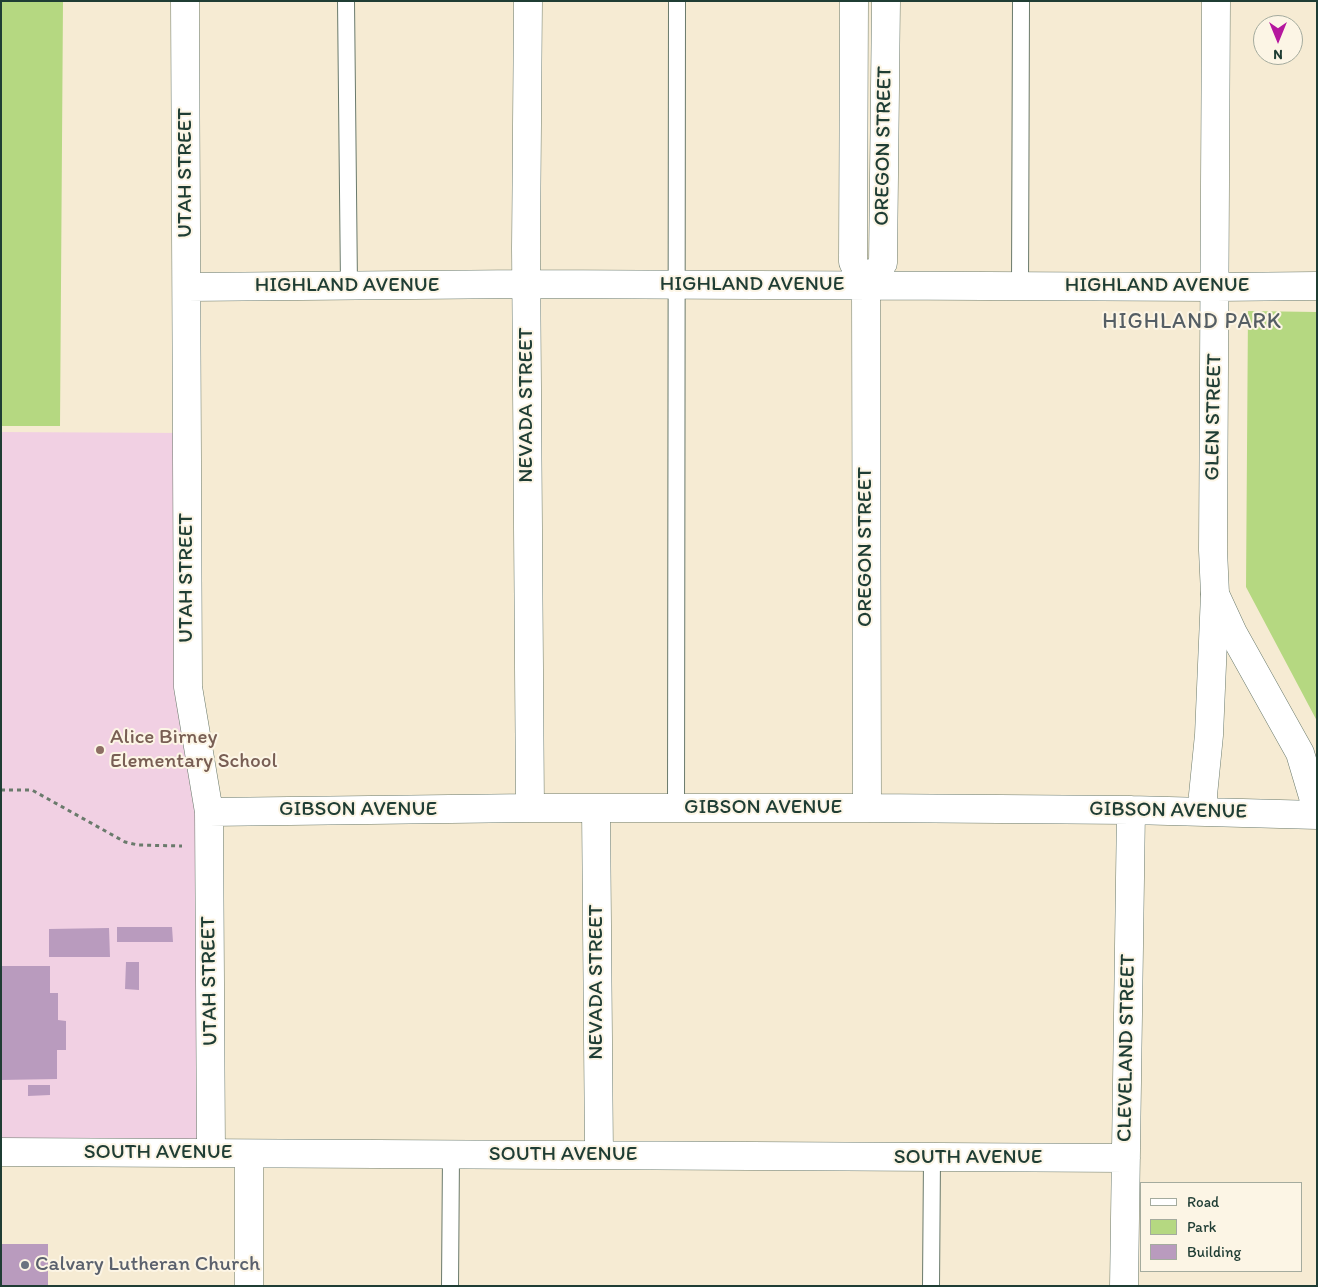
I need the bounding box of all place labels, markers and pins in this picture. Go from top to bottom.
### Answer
place label: Alice Birney Elementary School [110,725,277,775]
marker: Alice Birney Elementary School [94,744,106,756]
place label: Calvary Lutheran Church [35,1252,260,1278]
marker: Calvary Lutheran Church [19,1259,31,1271]

